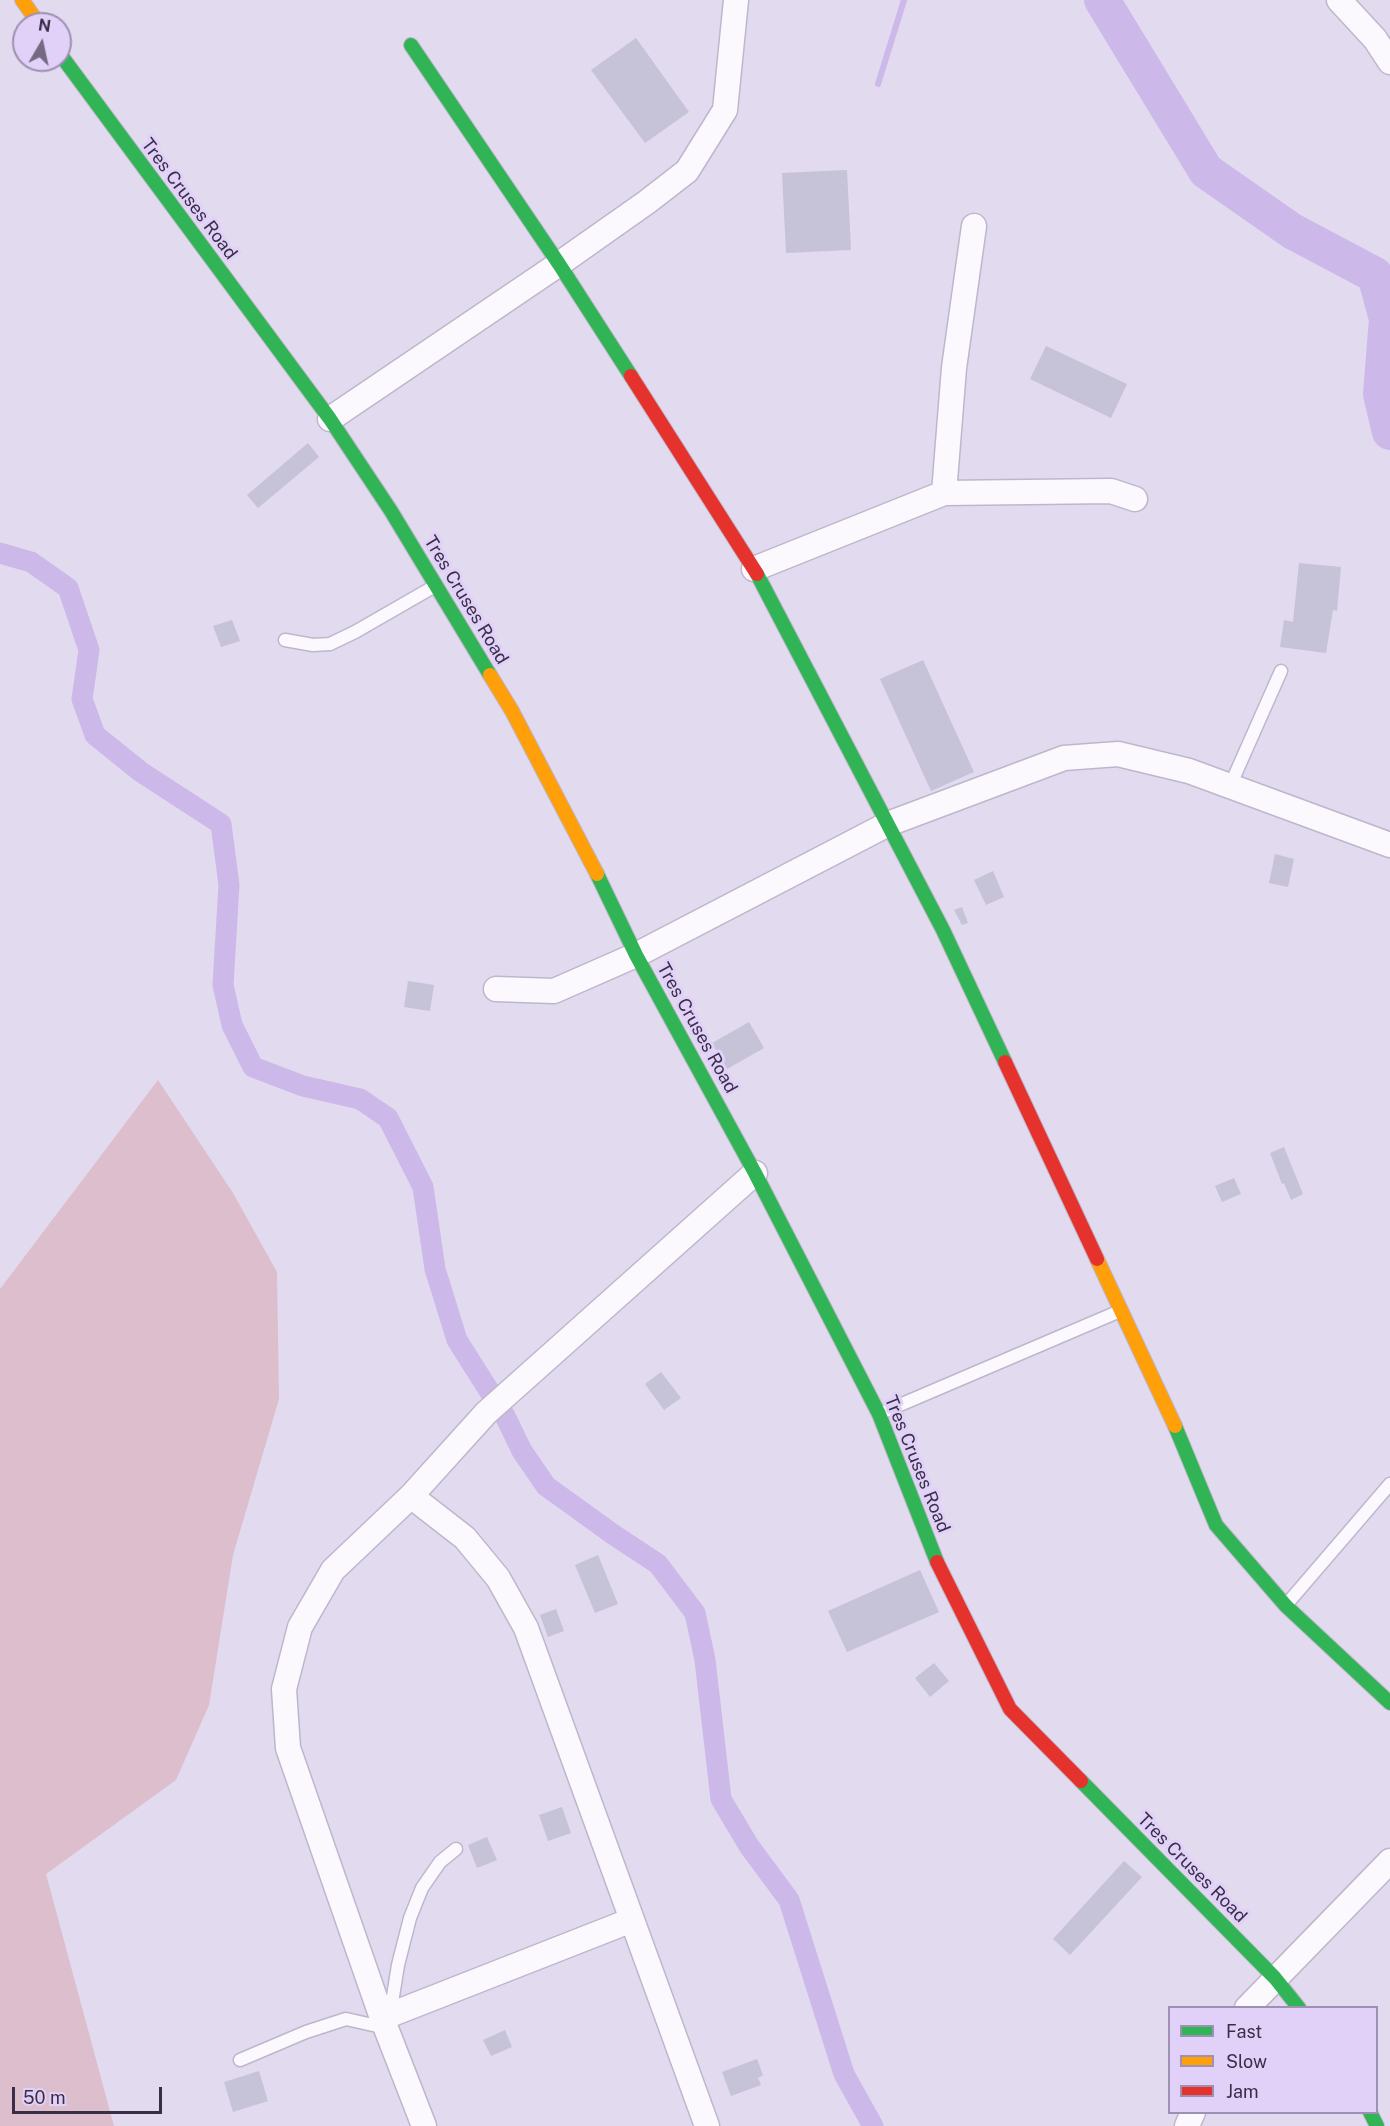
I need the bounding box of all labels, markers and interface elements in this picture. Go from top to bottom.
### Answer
north arrow [12,12,72,72]
text: N [37,15,52,36]
street label: Tres Cruses Road [136,134,242,264]
street label: Tres Cruses Road [419,532,513,668]
street label: Tres Cruses Road [652,959,742,1097]
street label: Tres Cruses Road [880,1392,954,1536]
street label: Tres Cruses Road [1133,1809,1251,1927]
legend [1168,2006,1378,2114]
text: Fast [1226,2021,1262,2042]
text: Slow [1226,2051,1267,2072]
scale bar [15,2075,165,2113]
text: Jam [1226,2081,1259,2102]
text: 50 m [23,2087,66,2108]

